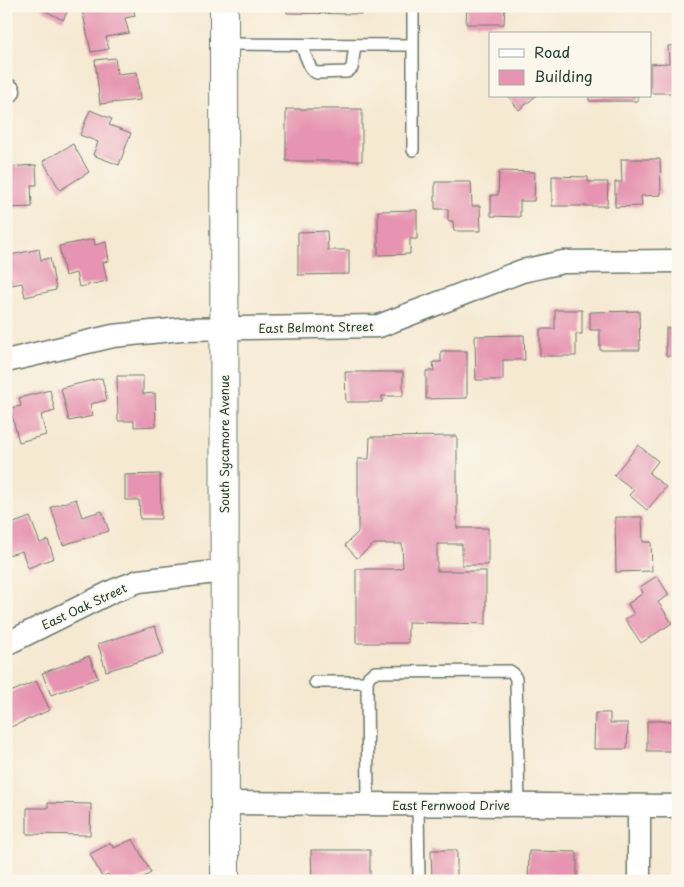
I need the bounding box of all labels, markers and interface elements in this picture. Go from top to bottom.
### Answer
legend [489,32,652,98]
text: Road [534,40,570,63]
text: Building [534,64,593,87]
street label: East Belmont Street [258,317,374,337]
street label: South Sycamore Avenue [215,374,233,513]
street label: East Oak Street [38,578,130,634]
street label: East Fernwood Drive [392,796,510,814]

